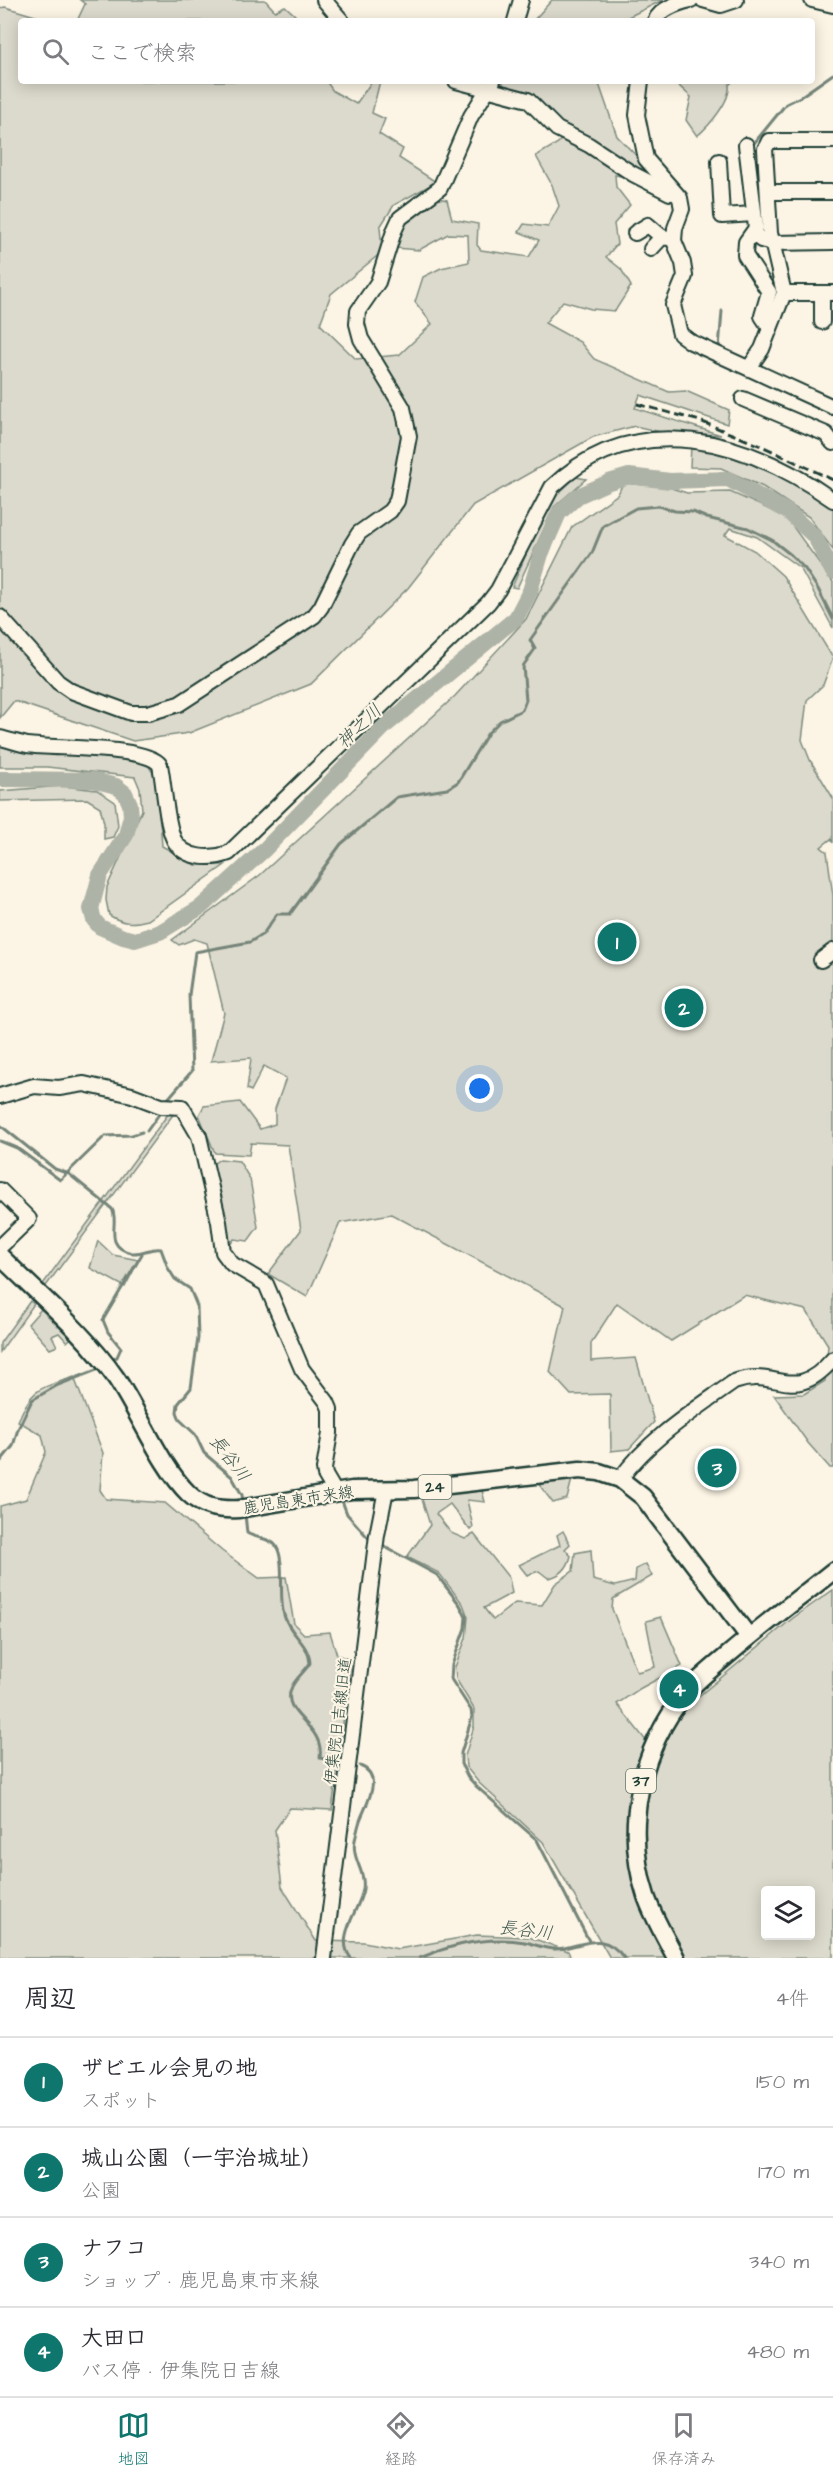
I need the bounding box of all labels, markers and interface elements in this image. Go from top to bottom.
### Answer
search box [18,18,815,84]
icon: search [39,35,72,68]
text: ここで検索 [87,38,197,69]
water label: 神之川 [331,699,387,754]
pin: 1 [598,920,636,964]
pin: 2 [664,986,704,1030]
your location [465,1074,494,1103]
water label: 長谷川 [203,1429,256,1487]
pin: 3 [698,1446,736,1490]
road number: 24 [418,1475,452,1499]
street label: 鹿児島東市来線 [241,1480,355,1520]
street label: 伊集院日吉線旧道 [319,1656,357,1786]
pin: 4 [660,1666,698,1712]
road number: 37 [626,1769,656,1793]
map controls [761,1886,815,1940]
button: layers [761,1886,815,1940]
water label: 長谷川 [498,1915,554,1946]
text: 周辺 [24,1981,76,2017]
text: 4件 [775,1985,809,2013]
text: ザビエル会見の地 [81,2053,257,2084]
text: 1 [42,2068,45,2096]
text: 150 m [756,2068,809,2096]
text: スポット [81,2087,161,2115]
text: 城山公園（一宇治城址） [81,2143,323,2174]
text: 2 [38,2158,49,2186]
text: 170 m [758,2158,809,2186]
text: 公園 [81,2177,121,2205]
text: ナフコ [81,2233,147,2264]
text: 3 [38,2248,49,2276]
text: 340 m [749,2248,809,2276]
text: ショップ · 鹿児島東市来線 [81,2267,319,2295]
text: 大田口 [81,2323,147,2354]
text: 4 [37,2338,50,2366]
text: 480 m [746,2338,809,2366]
text: バス停 · 伊集院日吉線 [81,2357,280,2385]
tab: 地図 [117,2409,150,2470]
tab: 経路 [384,2409,417,2470]
tab: 保存済み [652,2409,716,2470]

